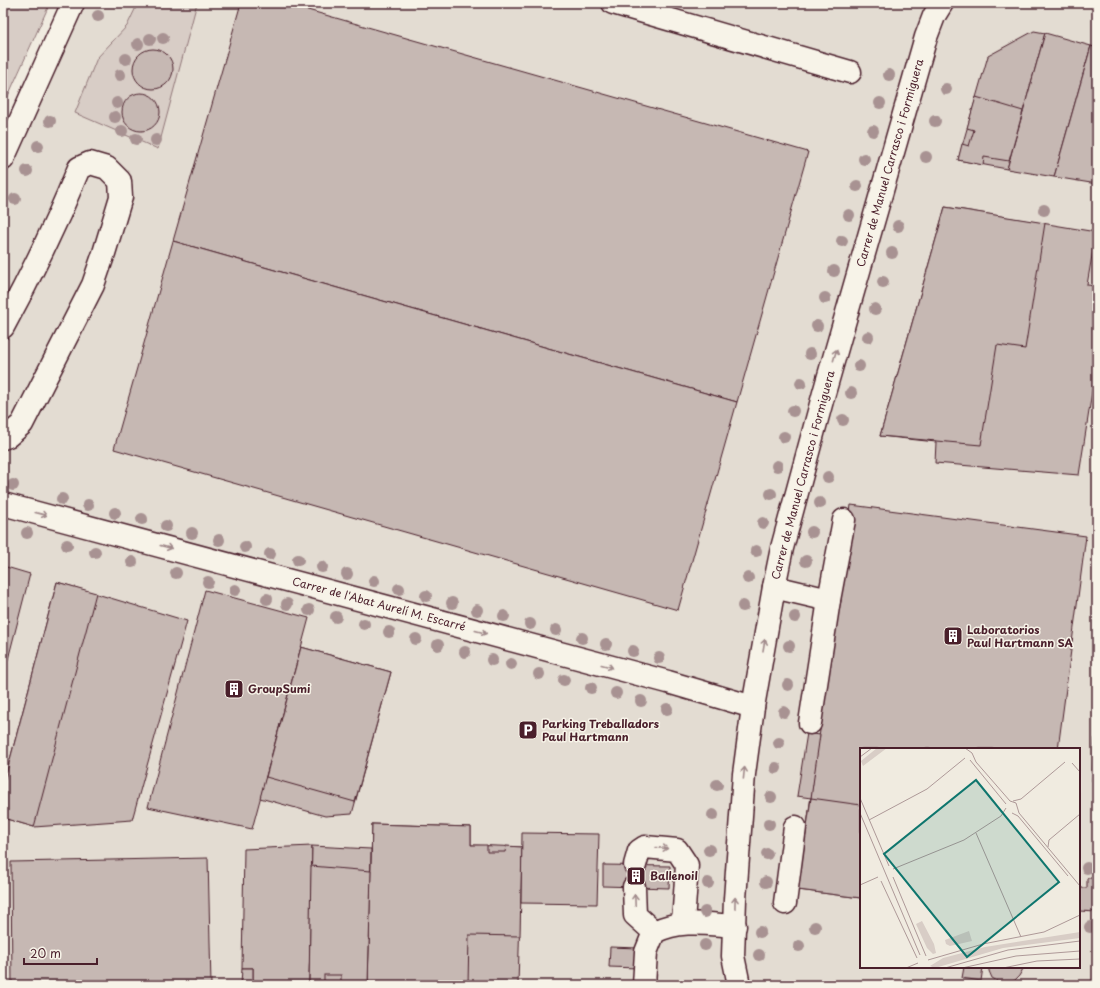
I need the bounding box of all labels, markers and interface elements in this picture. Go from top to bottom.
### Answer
street label: Carrer de Manuel Carrasco i Formiguera [852,57,928,269]
one-way arrow [832,349,839,362]
street label: Carrer de Manuel Carrasco i Formiguera [766,368,839,581]
one-way arrow [34,511,47,518]
one-way arrow [159,544,172,552]
street label: Carrer de l'Abat Aurelí M. Escarré [290,572,468,635]
place label: Laboratorios Paul Hartmann SA [967,621,1074,651]
building icon: Laboratorios Paul Hartmann SA [942,625,964,647]
one-way arrow [474,629,487,636]
one-way arrow [760,638,768,651]
one-way arrow [600,662,613,670]
building icon: GroupSumi [223,678,245,700]
place label: GroupSumi [248,680,311,697]
place label: Parking Treballadors Paul Hartmann [542,715,659,745]
parking icon: Parking Treballadors Paul Hartmann [517,719,539,741]
inset map [860,748,1080,968]
one-way arrow [741,767,748,780]
one-way arrow [655,845,668,852]
building icon: Ballenoil [625,865,647,887]
place label: Ballenoil [650,867,698,884]
one-way arrow [631,894,639,907]
one-way arrow [731,897,739,910]
scale bar [24,940,97,966]
text: 20 m [30,944,61,962]

